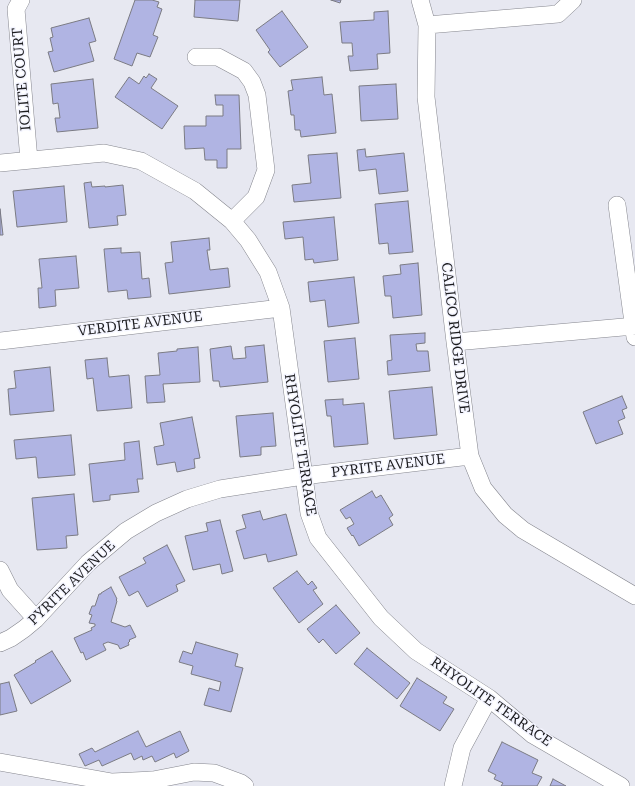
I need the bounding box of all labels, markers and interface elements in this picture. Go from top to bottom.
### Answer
street label: IOLITE COURT [9,27,35,131]
street label: CALICO RIDGE DRIVE [437,261,473,415]
street label: VERDITE AVENUE [77,308,203,340]
street label: RHYOLITE TERRACE [280,373,320,517]
street label: PYRITE AVENUE [330,451,446,481]
street label: PYRITE AVENUE [25,537,119,629]
street label: RHYOLITE TERRACE [427,654,555,750]

